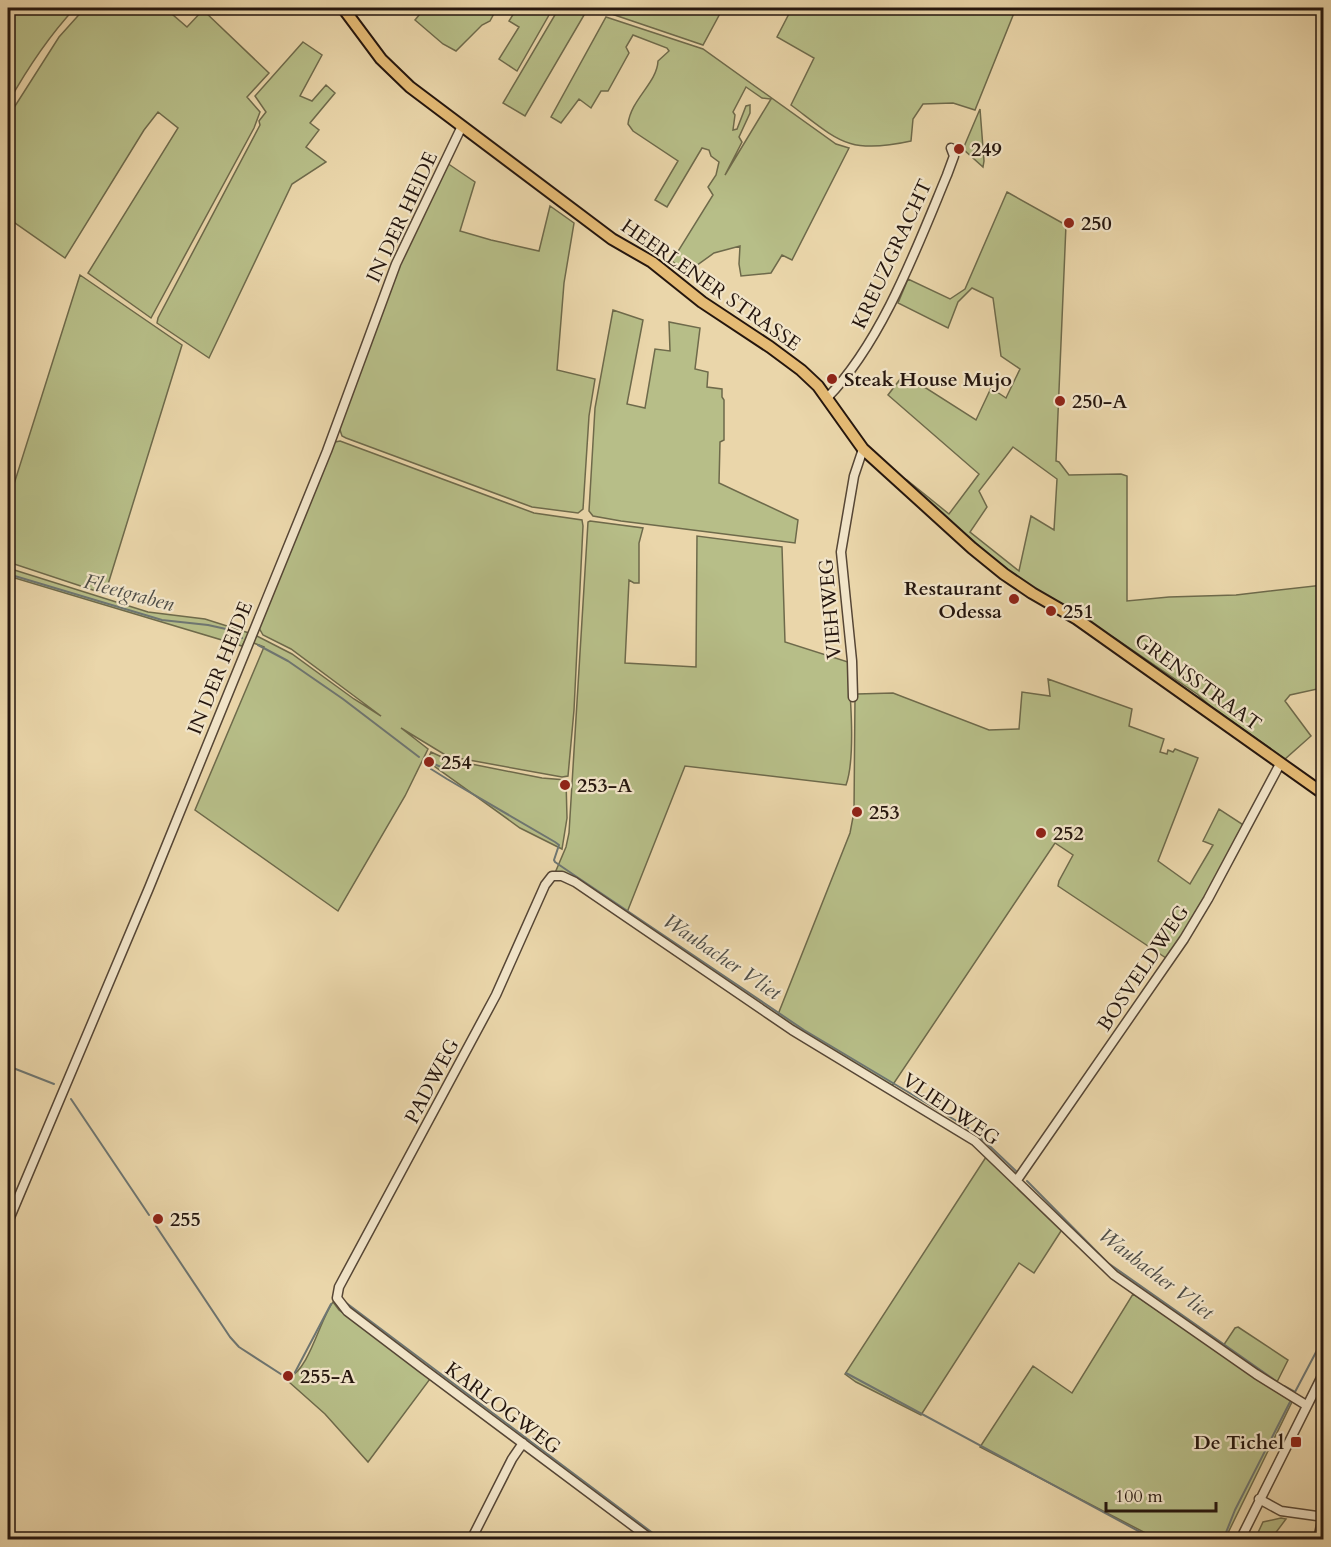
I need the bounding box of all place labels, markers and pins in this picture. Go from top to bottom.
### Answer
place label: 249 [971,136,1002,163]
marker: 249 [952,142,966,156]
place label: 250 [1081,210,1112,237]
marker: 250 [1062,216,1076,230]
place label: Steak House Mujo [844,366,1012,393]
marker: Steak House Mujo [825,372,839,386]
place label: 250-A [1072,388,1127,415]
marker: 250-A [1053,394,1067,408]
place label: Restaurant Odessa [904,575,1002,625]
marker: Restaurant Odessa [1007,592,1021,606]
place label: 251 [1063,598,1094,625]
marker: 251 [1044,604,1058,618]
place label: 254 [441,749,472,776]
marker: 254 [422,755,436,769]
place label: 253-A [577,772,632,799]
marker: 253-A [558,778,572,792]
place label: 253 [869,799,900,826]
marker: 253 [850,805,864,819]
place label: 252 [1053,820,1084,847]
marker: 252 [1034,826,1048,840]
place label: 255 [170,1206,201,1233]
marker: 255 [151,1212,165,1226]
place label: 255-A [300,1363,355,1390]
marker: 255-A [281,1369,295,1383]
place label: De Tichel [1194,1429,1284,1456]
marker: De Tichel [1289,1435,1303,1449]

